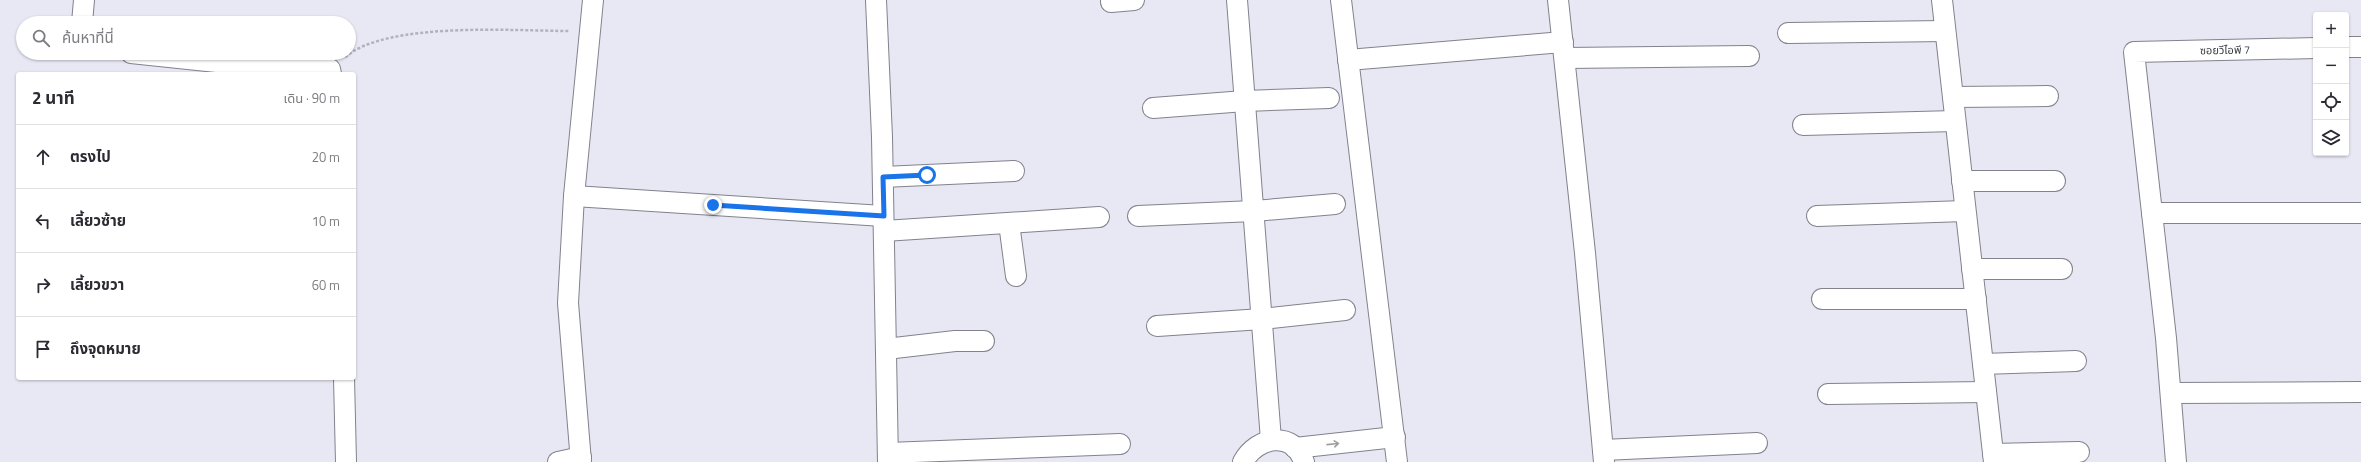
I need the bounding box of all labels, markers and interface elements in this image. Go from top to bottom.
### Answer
map controls [2313,12,2349,156]
button: + [2313,12,2349,48]
search box [16,16,356,60]
text: ค้นหาที่นี่ [62,26,114,49]
icon: search [30,27,52,49]
street label: ซอยวีไอพี 7 [2200,42,2250,58]
button: − [2313,48,2349,84]
button: locate [2313,84,2349,120]
text: 2 นาที [32,85,75,111]
text: เดิน · 90 m [283,88,340,108]
button: layers [2313,120,2349,156]
text: ตรงไป [70,145,111,168]
icon: ahead [32,146,54,168]
text: 20 m [312,147,340,167]
route start [918,166,936,184]
route end [704,196,722,214]
text: เลี้ยวซ้าย [70,209,126,232]
icon: left [32,210,54,232]
text: 10 m [312,211,340,231]
text: เลี้ยวขวา [70,273,124,296]
icon: right [32,274,54,296]
text: 60 m [312,275,340,295]
text: ถึงจุดหมาย [70,337,141,360]
icon: arrive [32,338,54,360]
one-way arrow [1326,440,1339,447]

